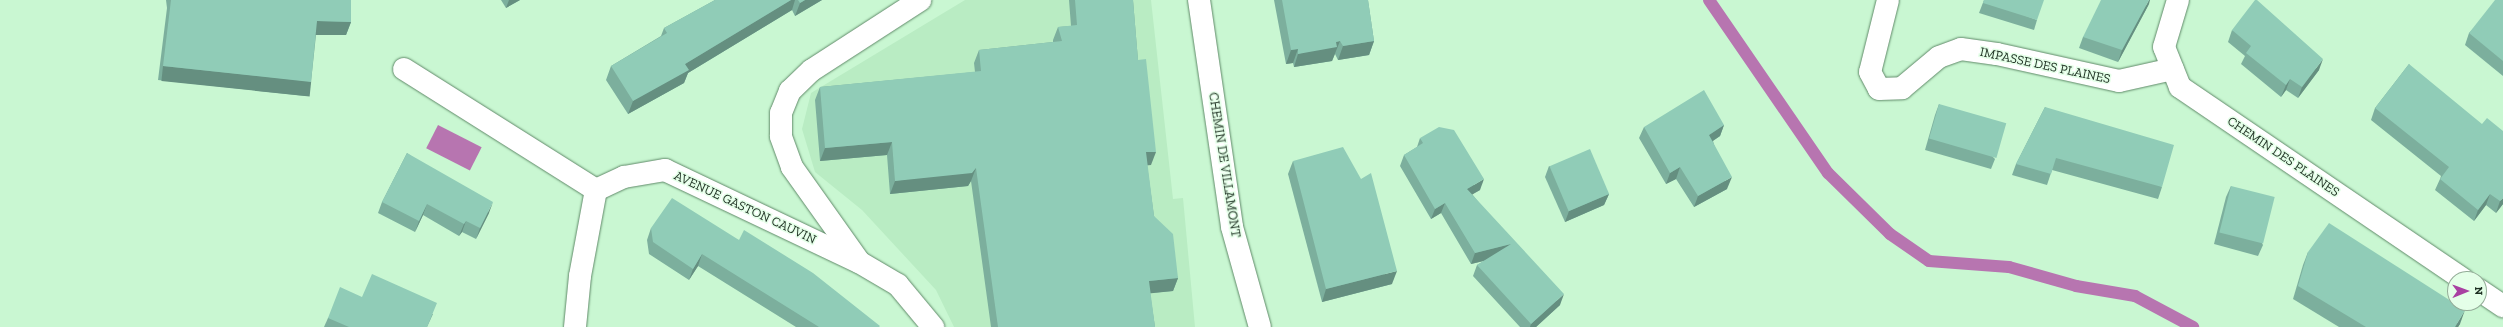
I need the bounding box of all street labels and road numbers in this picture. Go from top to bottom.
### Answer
street label: IMPASSE DES PLAINES [1978,45,2112,87]
street label: CHEMIN DE VILLAMONT [1205,91,1243,239]
street label: CHEMIN DES PLAINES [2224,114,2342,200]
street label: AVENUE GASTON CAUVIN [671,168,819,248]

